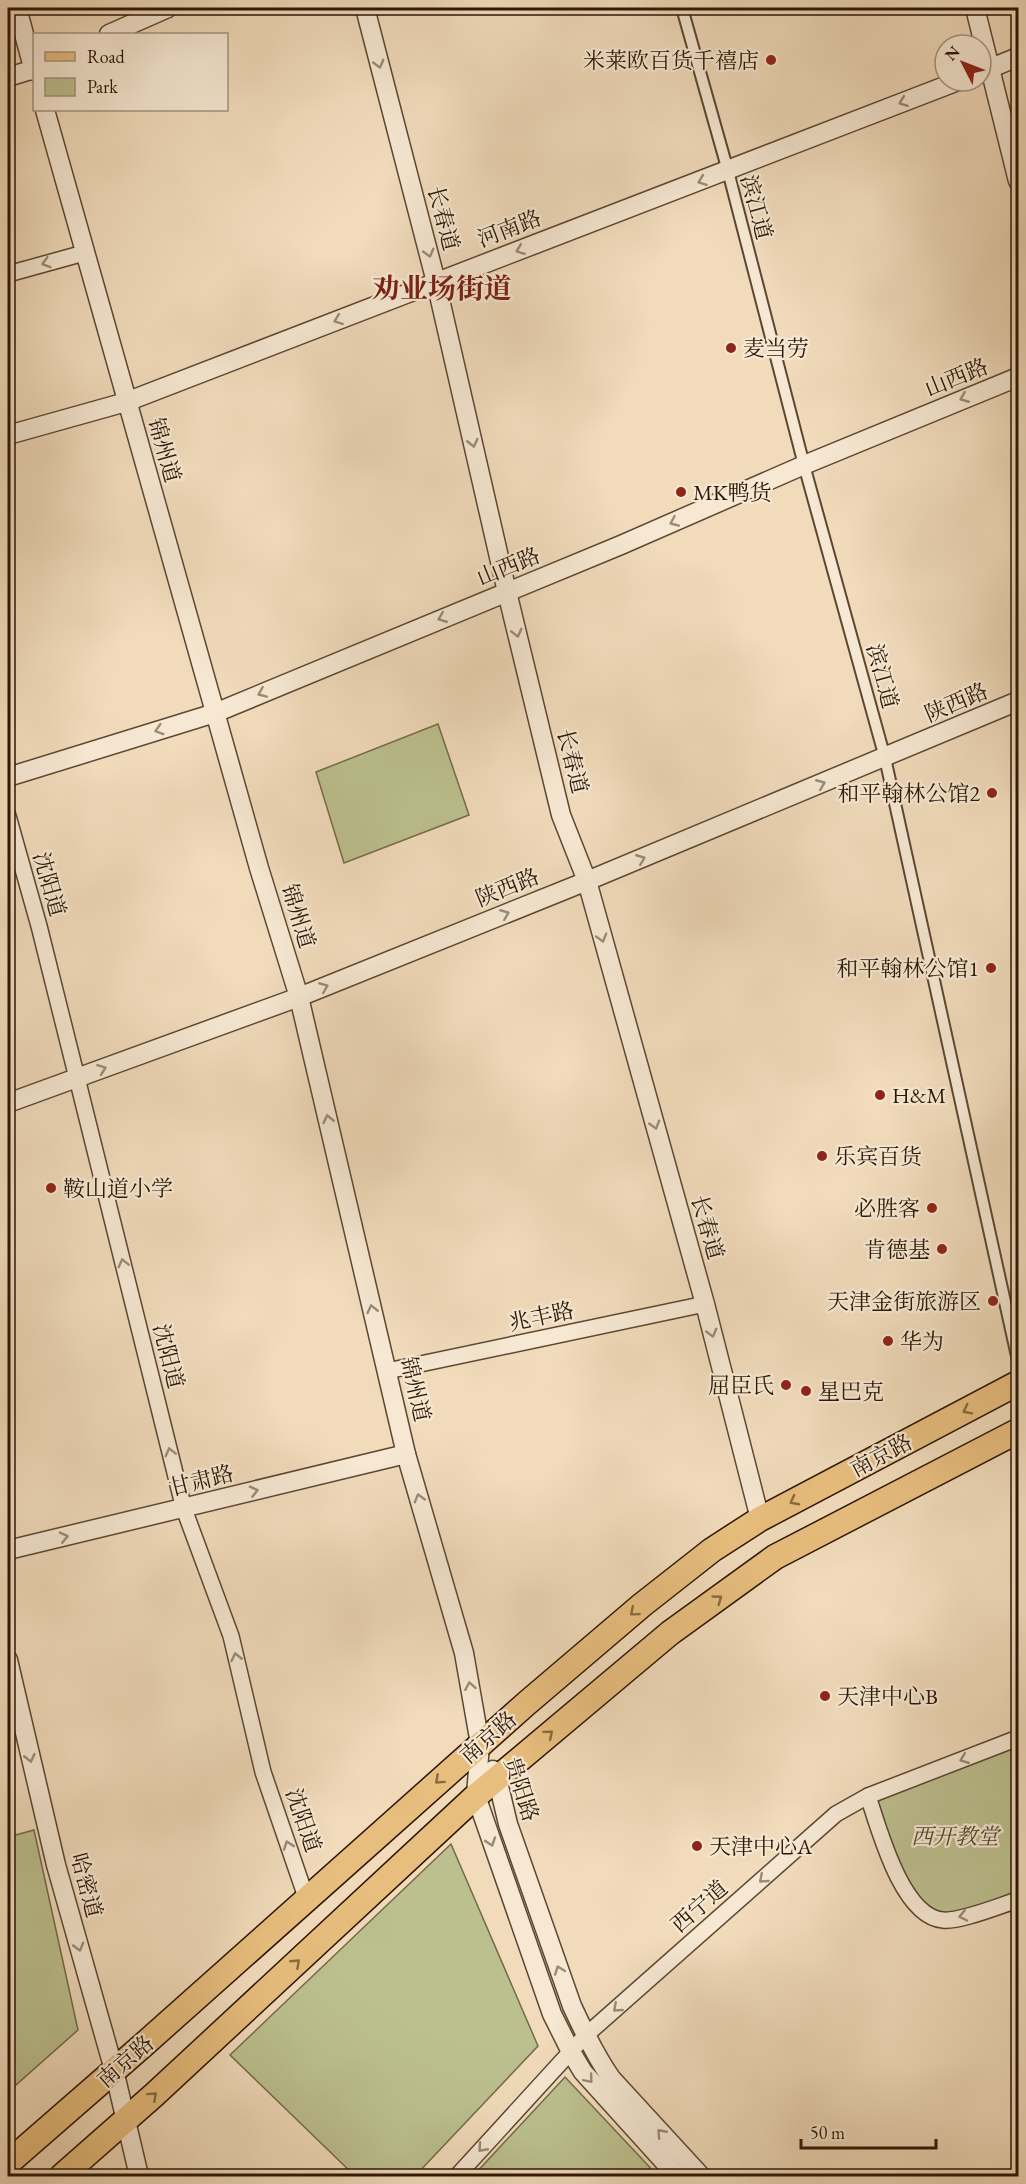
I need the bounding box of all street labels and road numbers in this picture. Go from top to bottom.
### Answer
street label: 滨江道 [734,171,779,243]
street label: 长春道 [421,182,466,254]
street label: 河南路 [473,203,545,254]
street label: 山西路 [920,352,992,403]
street label: 锦州道 [141,414,188,486]
street label: 山西路 [472,541,544,592]
street label: 滨江道 [860,640,905,712]
street label: 陕西路 [920,676,992,729]
street label: 长春道 [550,726,595,797]
street label: 沈阳道 [26,848,73,920]
street label: 陕西路 [471,862,543,913]
street label: 锦州道 [275,880,322,952]
street label: 长春道 [684,1191,731,1263]
street label: 兆丰路 [506,1295,576,1338]
street label: 沈阳道 [146,1321,191,1392]
street label: 锦州道 [394,1354,437,1425]
street label: 南京路 [845,1427,917,1484]
street label: 甘肃路 [166,1458,237,1503]
street label: 南京路 [454,1705,523,1770]
street label: 贵阳路 [498,1753,546,1825]
street label: 沈阳道 [279,1784,328,1856]
street label: 哈密道 [64,1849,109,1921]
street label: 西宁道 [665,1874,734,1939]
street label: 南京路 [91,2029,160,2094]

